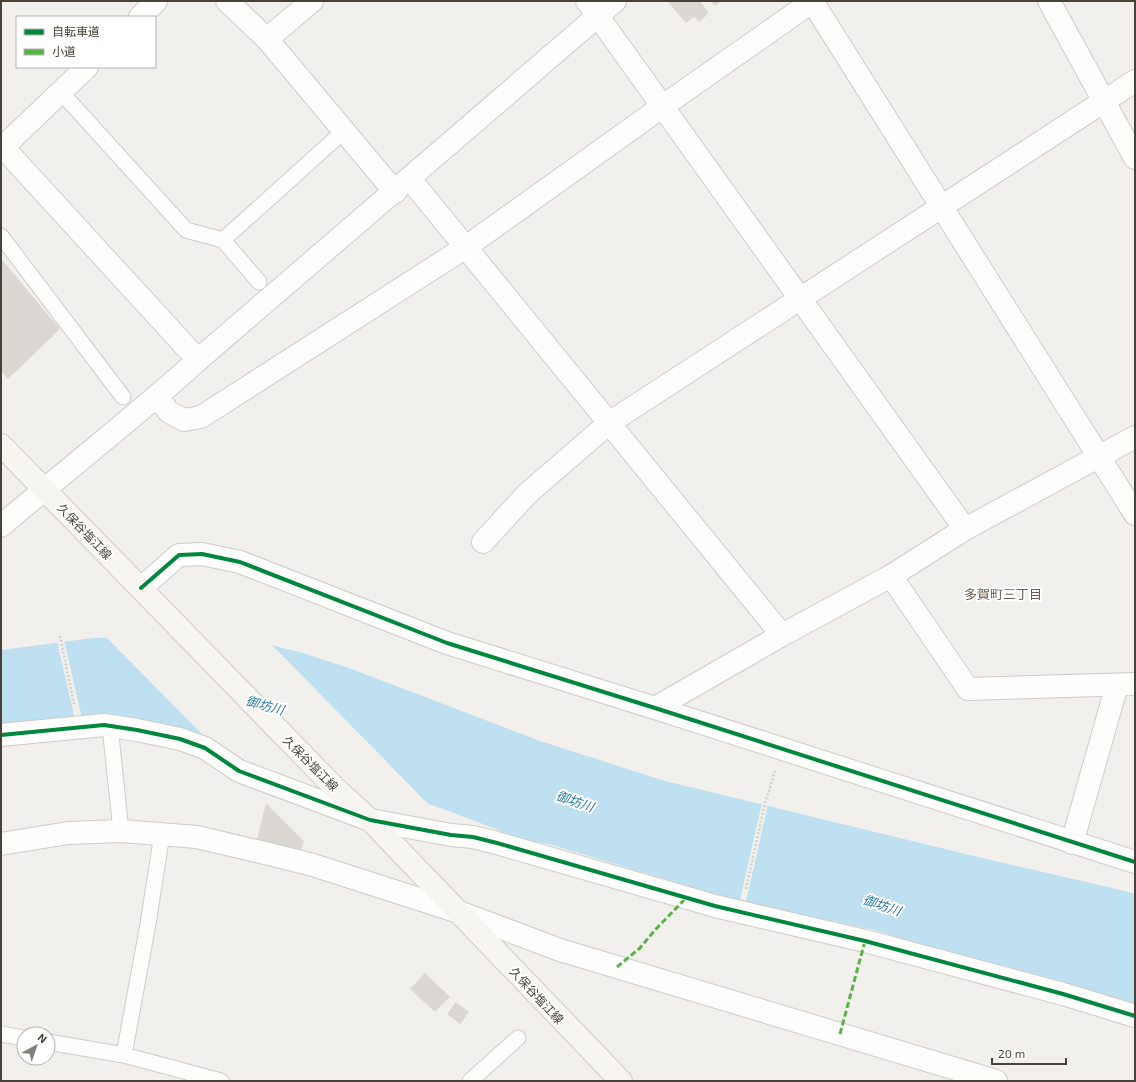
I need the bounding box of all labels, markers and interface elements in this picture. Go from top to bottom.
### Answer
legend [16,16,156,68]
text: 自転車道 [52,24,100,38]
text: 小道 [52,44,76,58]
street label: 久保谷塩江線 [55,500,115,562]
district label: 多賀町三丁目 [964,586,1042,602]
water label: 御坊川 [244,692,288,718]
street label: 久保谷塩江線 [281,733,341,793]
water label: 御坊川 [554,787,598,816]
water label: 御坊川 [861,891,905,920]
street label: 久保谷塩江線 [507,964,567,1026]
north arrow [16,1026,56,1066]
text: N [36,1030,50,1046]
scale bar [992,1040,1066,1066]
text: 20 m [998,1046,1025,1060]

